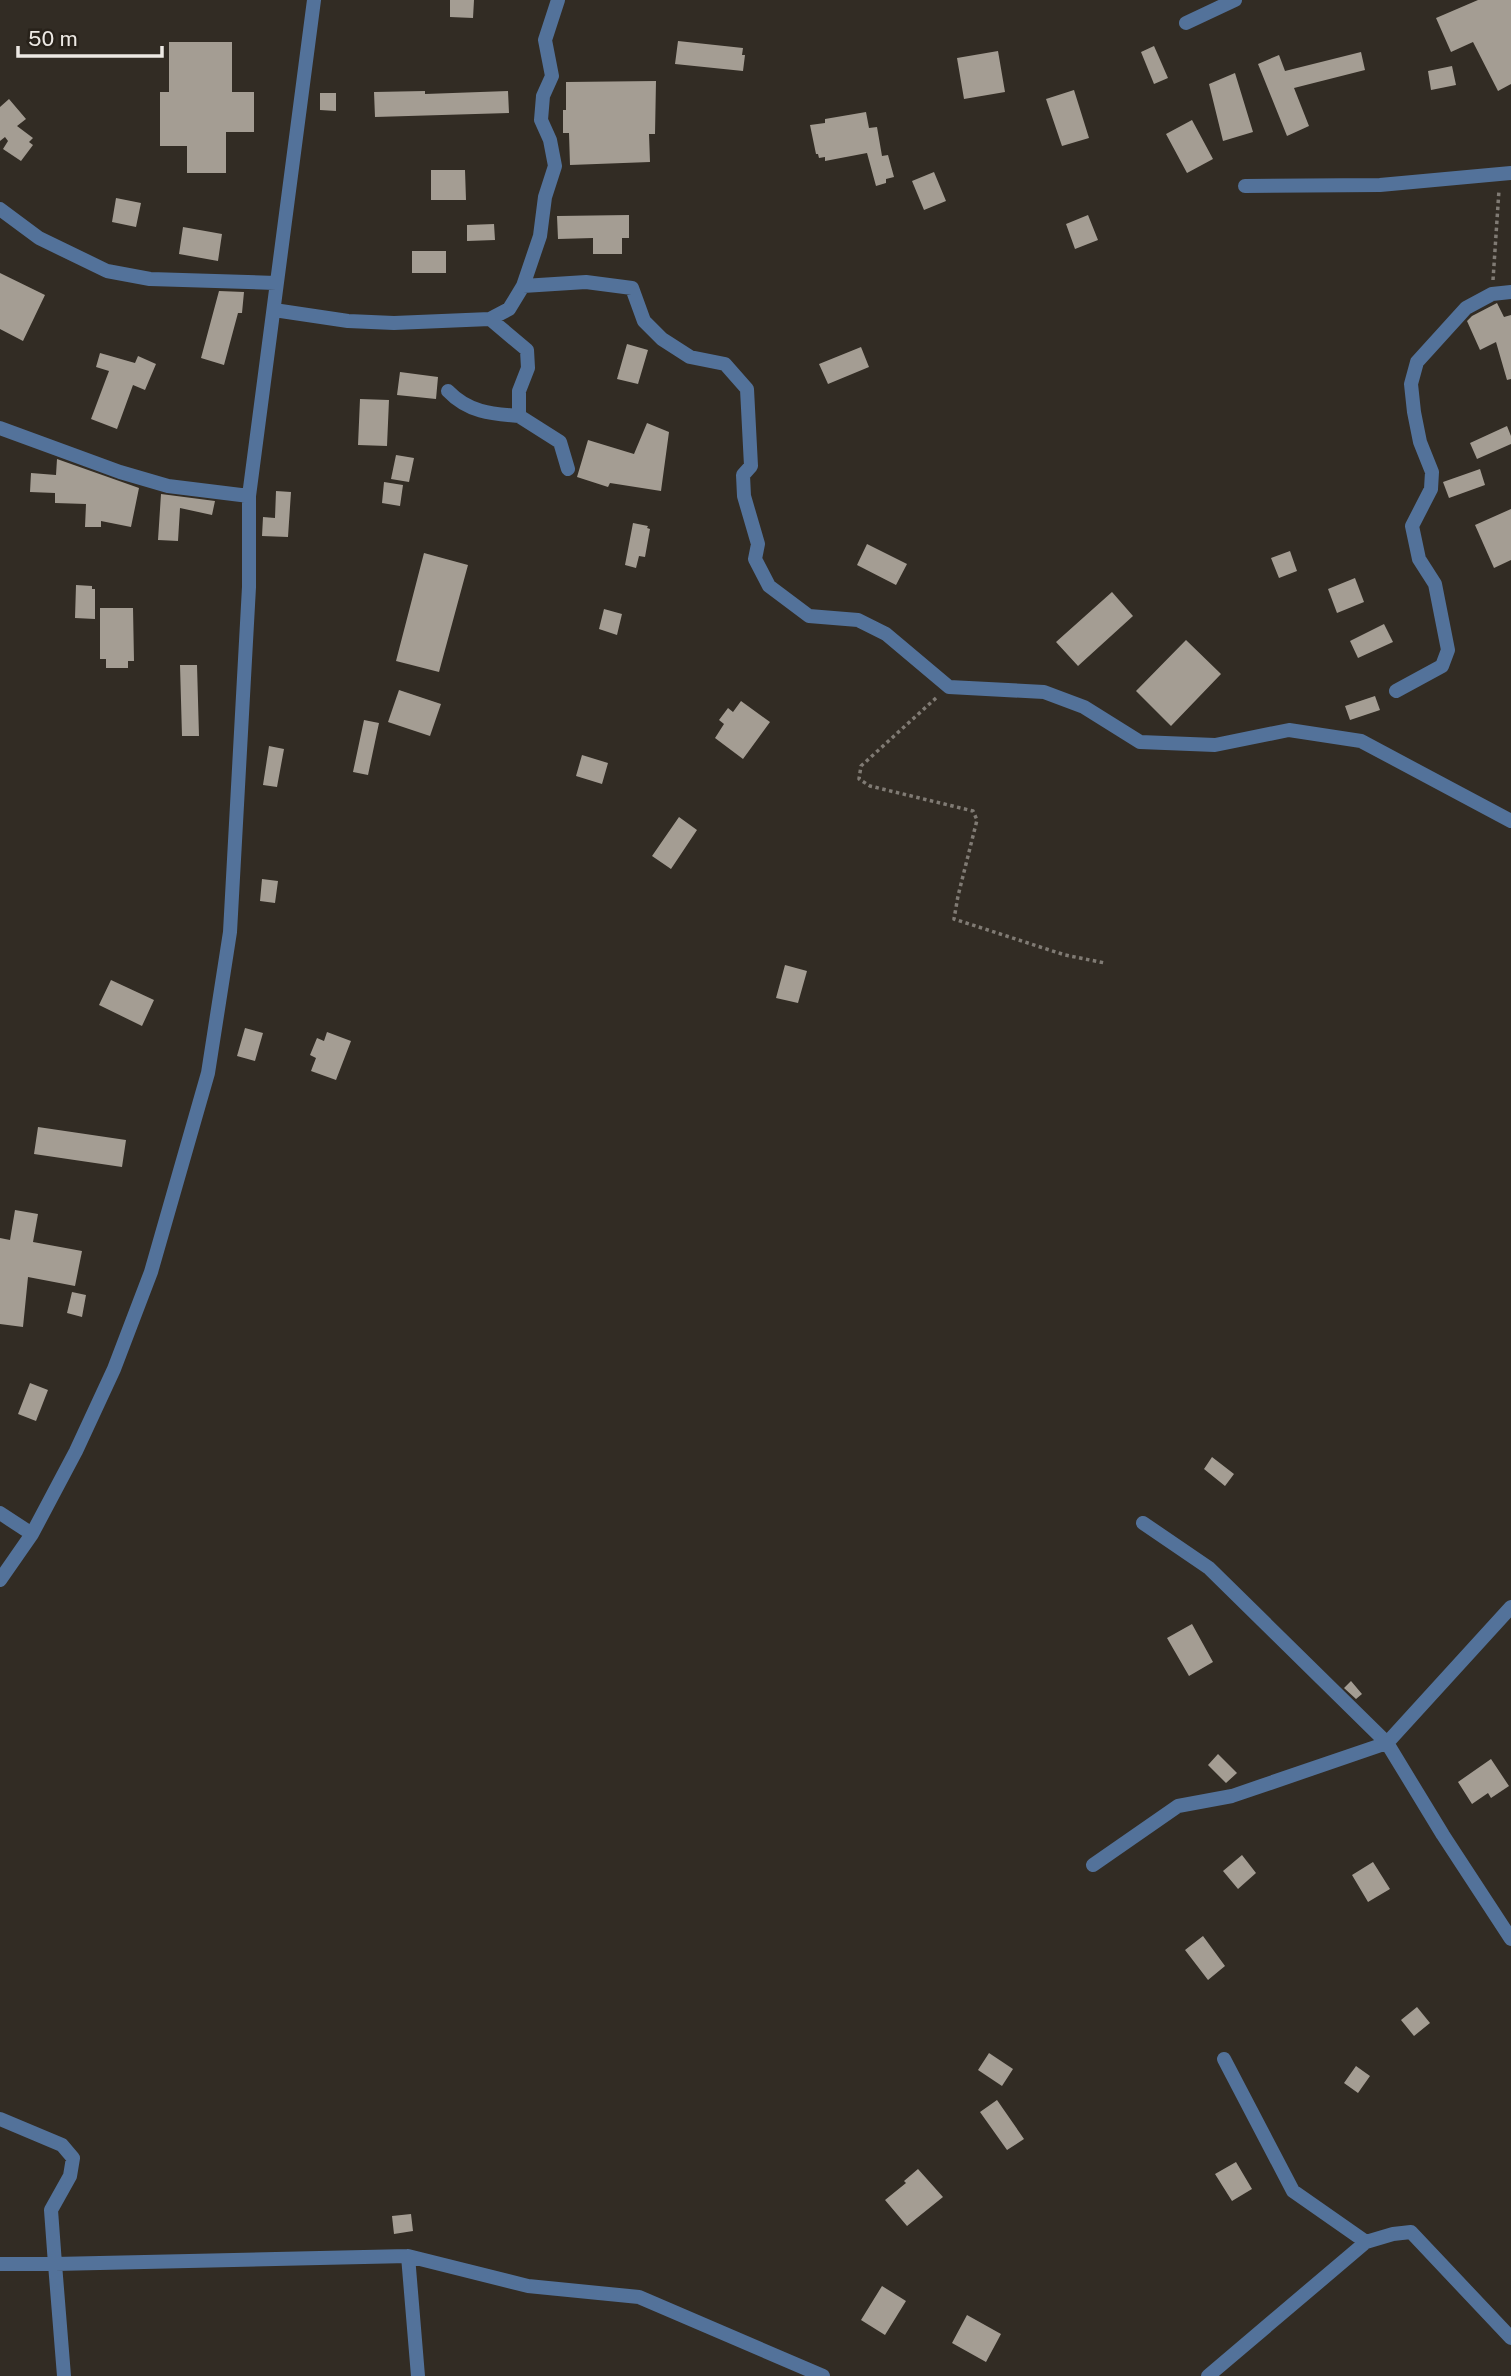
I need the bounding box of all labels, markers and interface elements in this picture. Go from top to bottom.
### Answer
scale bar [18,14,161,58]
text: 50 m [28,26,78,51]

